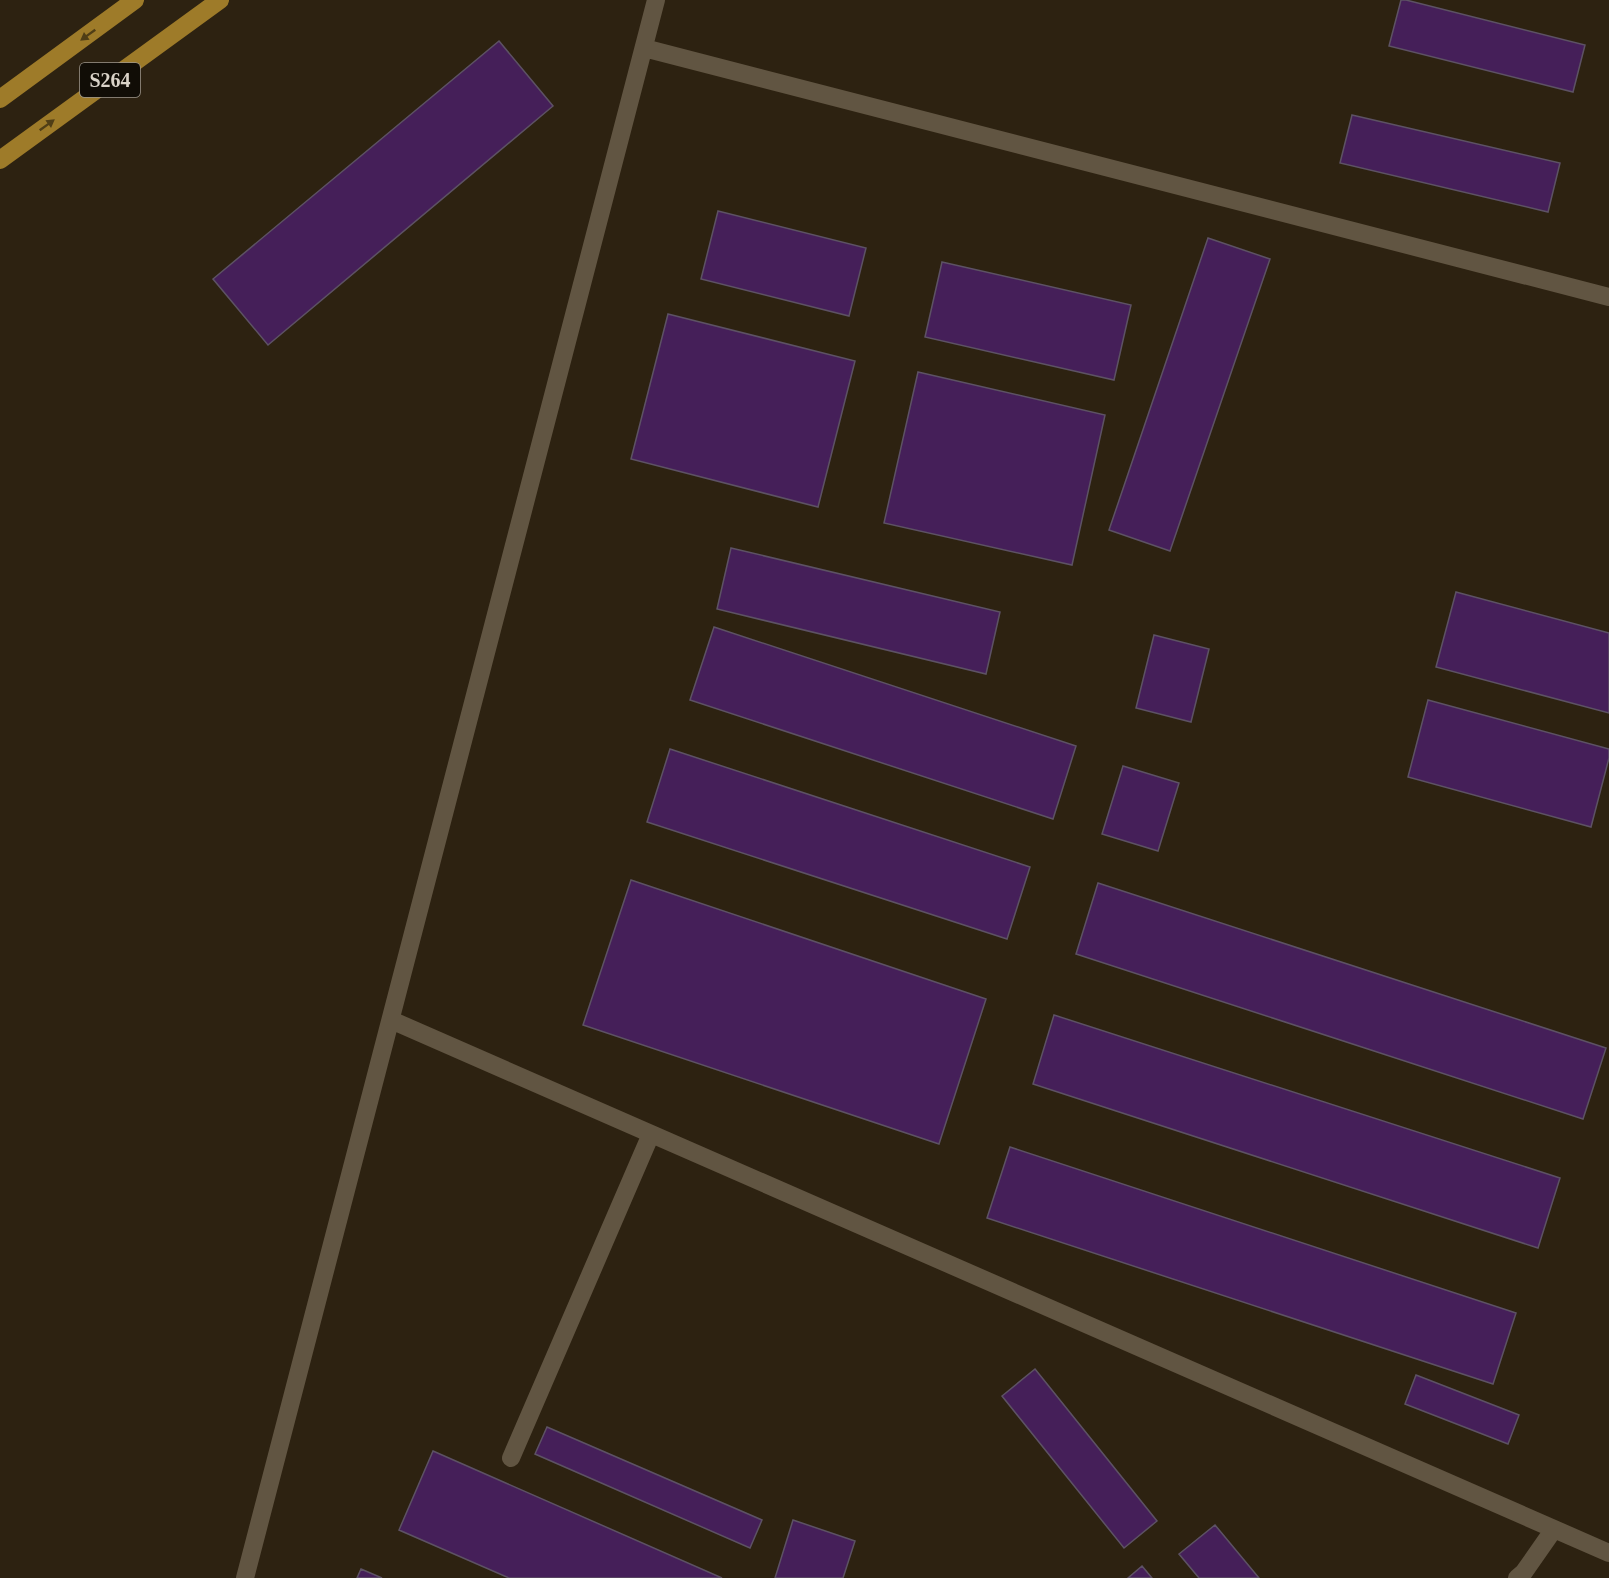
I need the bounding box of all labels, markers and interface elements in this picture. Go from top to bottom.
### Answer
one-way arrow [81,28,96,40]
road number: S264 [80,63,140,97]
one-way arrow [39,119,55,131]

